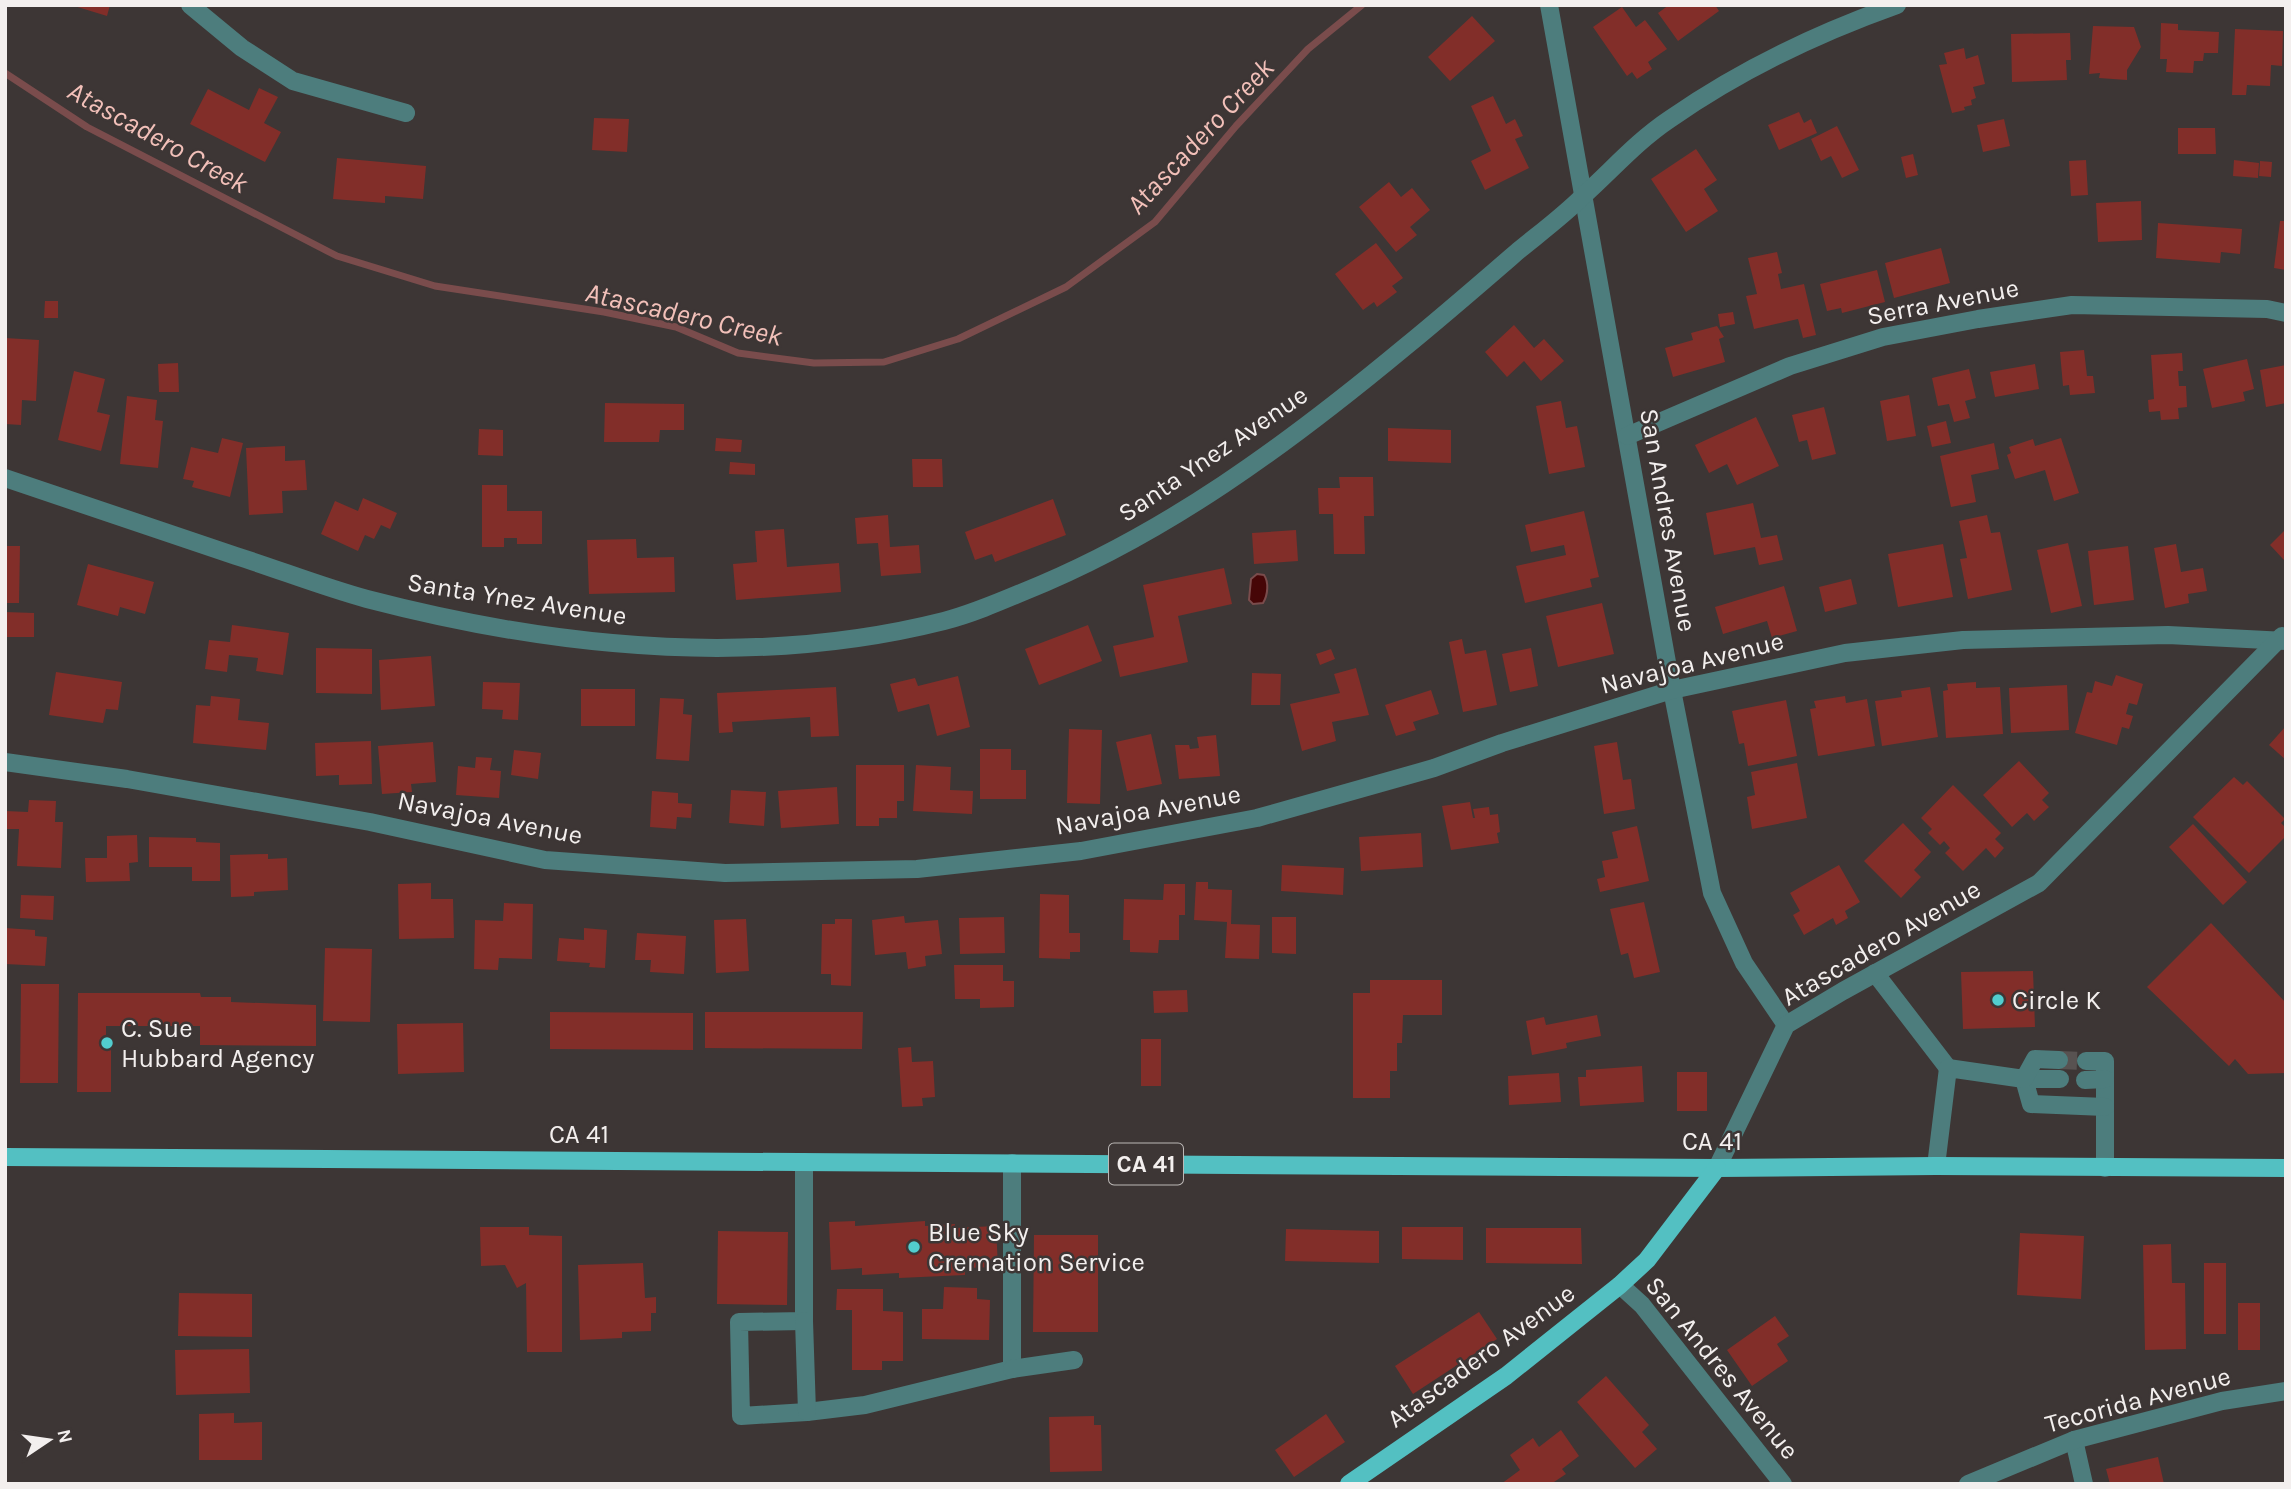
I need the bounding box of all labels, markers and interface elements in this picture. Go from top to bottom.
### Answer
water label: Atascadero Creek [1119,51,1281,221]
water label: Atascadero Creek [62,74,255,200]
street label: Serra Avenue [1864,272,2022,332]
water label: Atascadero Creek [582,275,786,353]
street label: Santa Ynez Avenue [1112,379,1314,529]
street label: San Andres Avenue [1633,406,1703,634]
street label: Santa Ynez Avenue [405,566,629,632]
street label: Navajoa Avenue [1597,625,1787,701]
street label: Navajoa Avenue [1053,778,1243,842]
street label: Navajoa Avenue [395,785,585,851]
street label: Atascadero Avenue [1776,873,1986,1013]
place label: Circle K [2012,985,2101,1016]
marker: Circle K [1990,992,2006,1008]
place label: C. Sue Hubbard Agency [121,1013,314,1074]
marker: C. Sue Hubbard Agency [99,1035,115,1051]
street label: CA 41 [549,1119,609,1150]
street label: CA 41 [1682,1126,1742,1157]
road number: CA 41 [1109,1144,1183,1184]
place label: Blue Sky Cremation Service [928,1217,1145,1278]
marker: Blue Sky Cremation Service [906,1239,922,1255]
street label: San Andres Avenue [1639,1270,1805,1466]
street label: Atascadero Avenue [1381,1277,1581,1435]
street label: Tecorida Avenue [2042,1360,2234,1440]
north arrow [14,1405,84,1475]
text: N [52,1427,77,1446]

